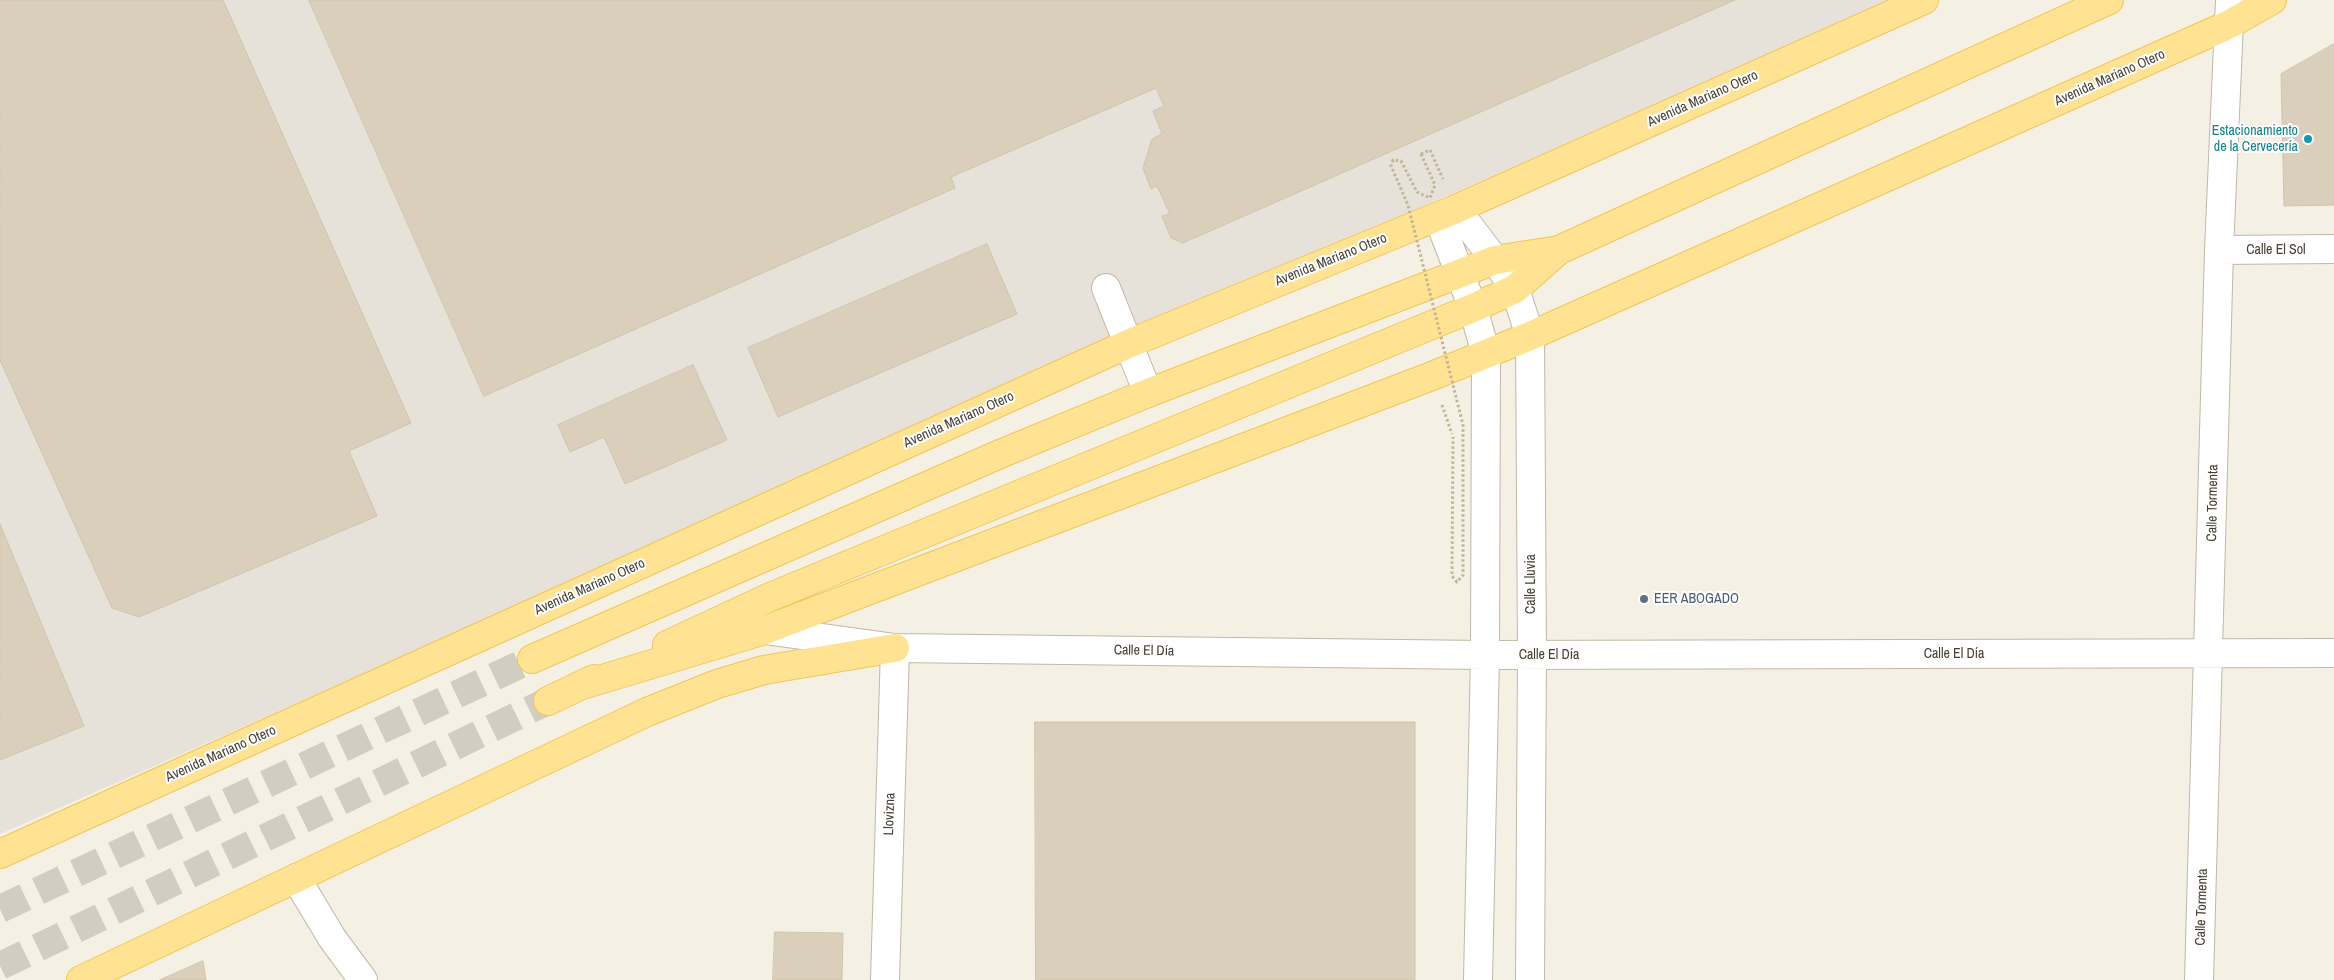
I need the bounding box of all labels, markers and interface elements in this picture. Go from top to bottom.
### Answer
street label: Avenida Mariano Otero [2052,46,2168,110]
street label: Avenida Mariano Otero [1645,67,1761,131]
place label: Estacionamiento de la Cervecería [2212,123,2298,156]
marker: Estacionamiento de la Cervecería [2302,133,2314,145]
street label: Avenida Mariano Otero [1273,230,1389,290]
street label: Calle El Sol [2246,242,2306,258]
street label: Avenida Mariano Otero [901,388,1017,452]
street label: Calle Tormenta [2204,464,2222,542]
street label: Calle Lluvia [1523,554,1539,614]
street label: Avenida Mariano Otero [532,555,648,619]
place label: EER ABOGADO [1654,591,1739,607]
marker: EER ABOGADO [1638,593,1650,605]
street label: Calle El Día [1114,642,1174,660]
street label: Calle El Día [1924,646,1984,662]
street label: Calle El Día [1519,647,1579,663]
street label: Avenida Mariano Otero [163,722,279,786]
street label: Llovizna [881,792,899,836]
street label: Calle Tormenta [2192,868,2212,946]

